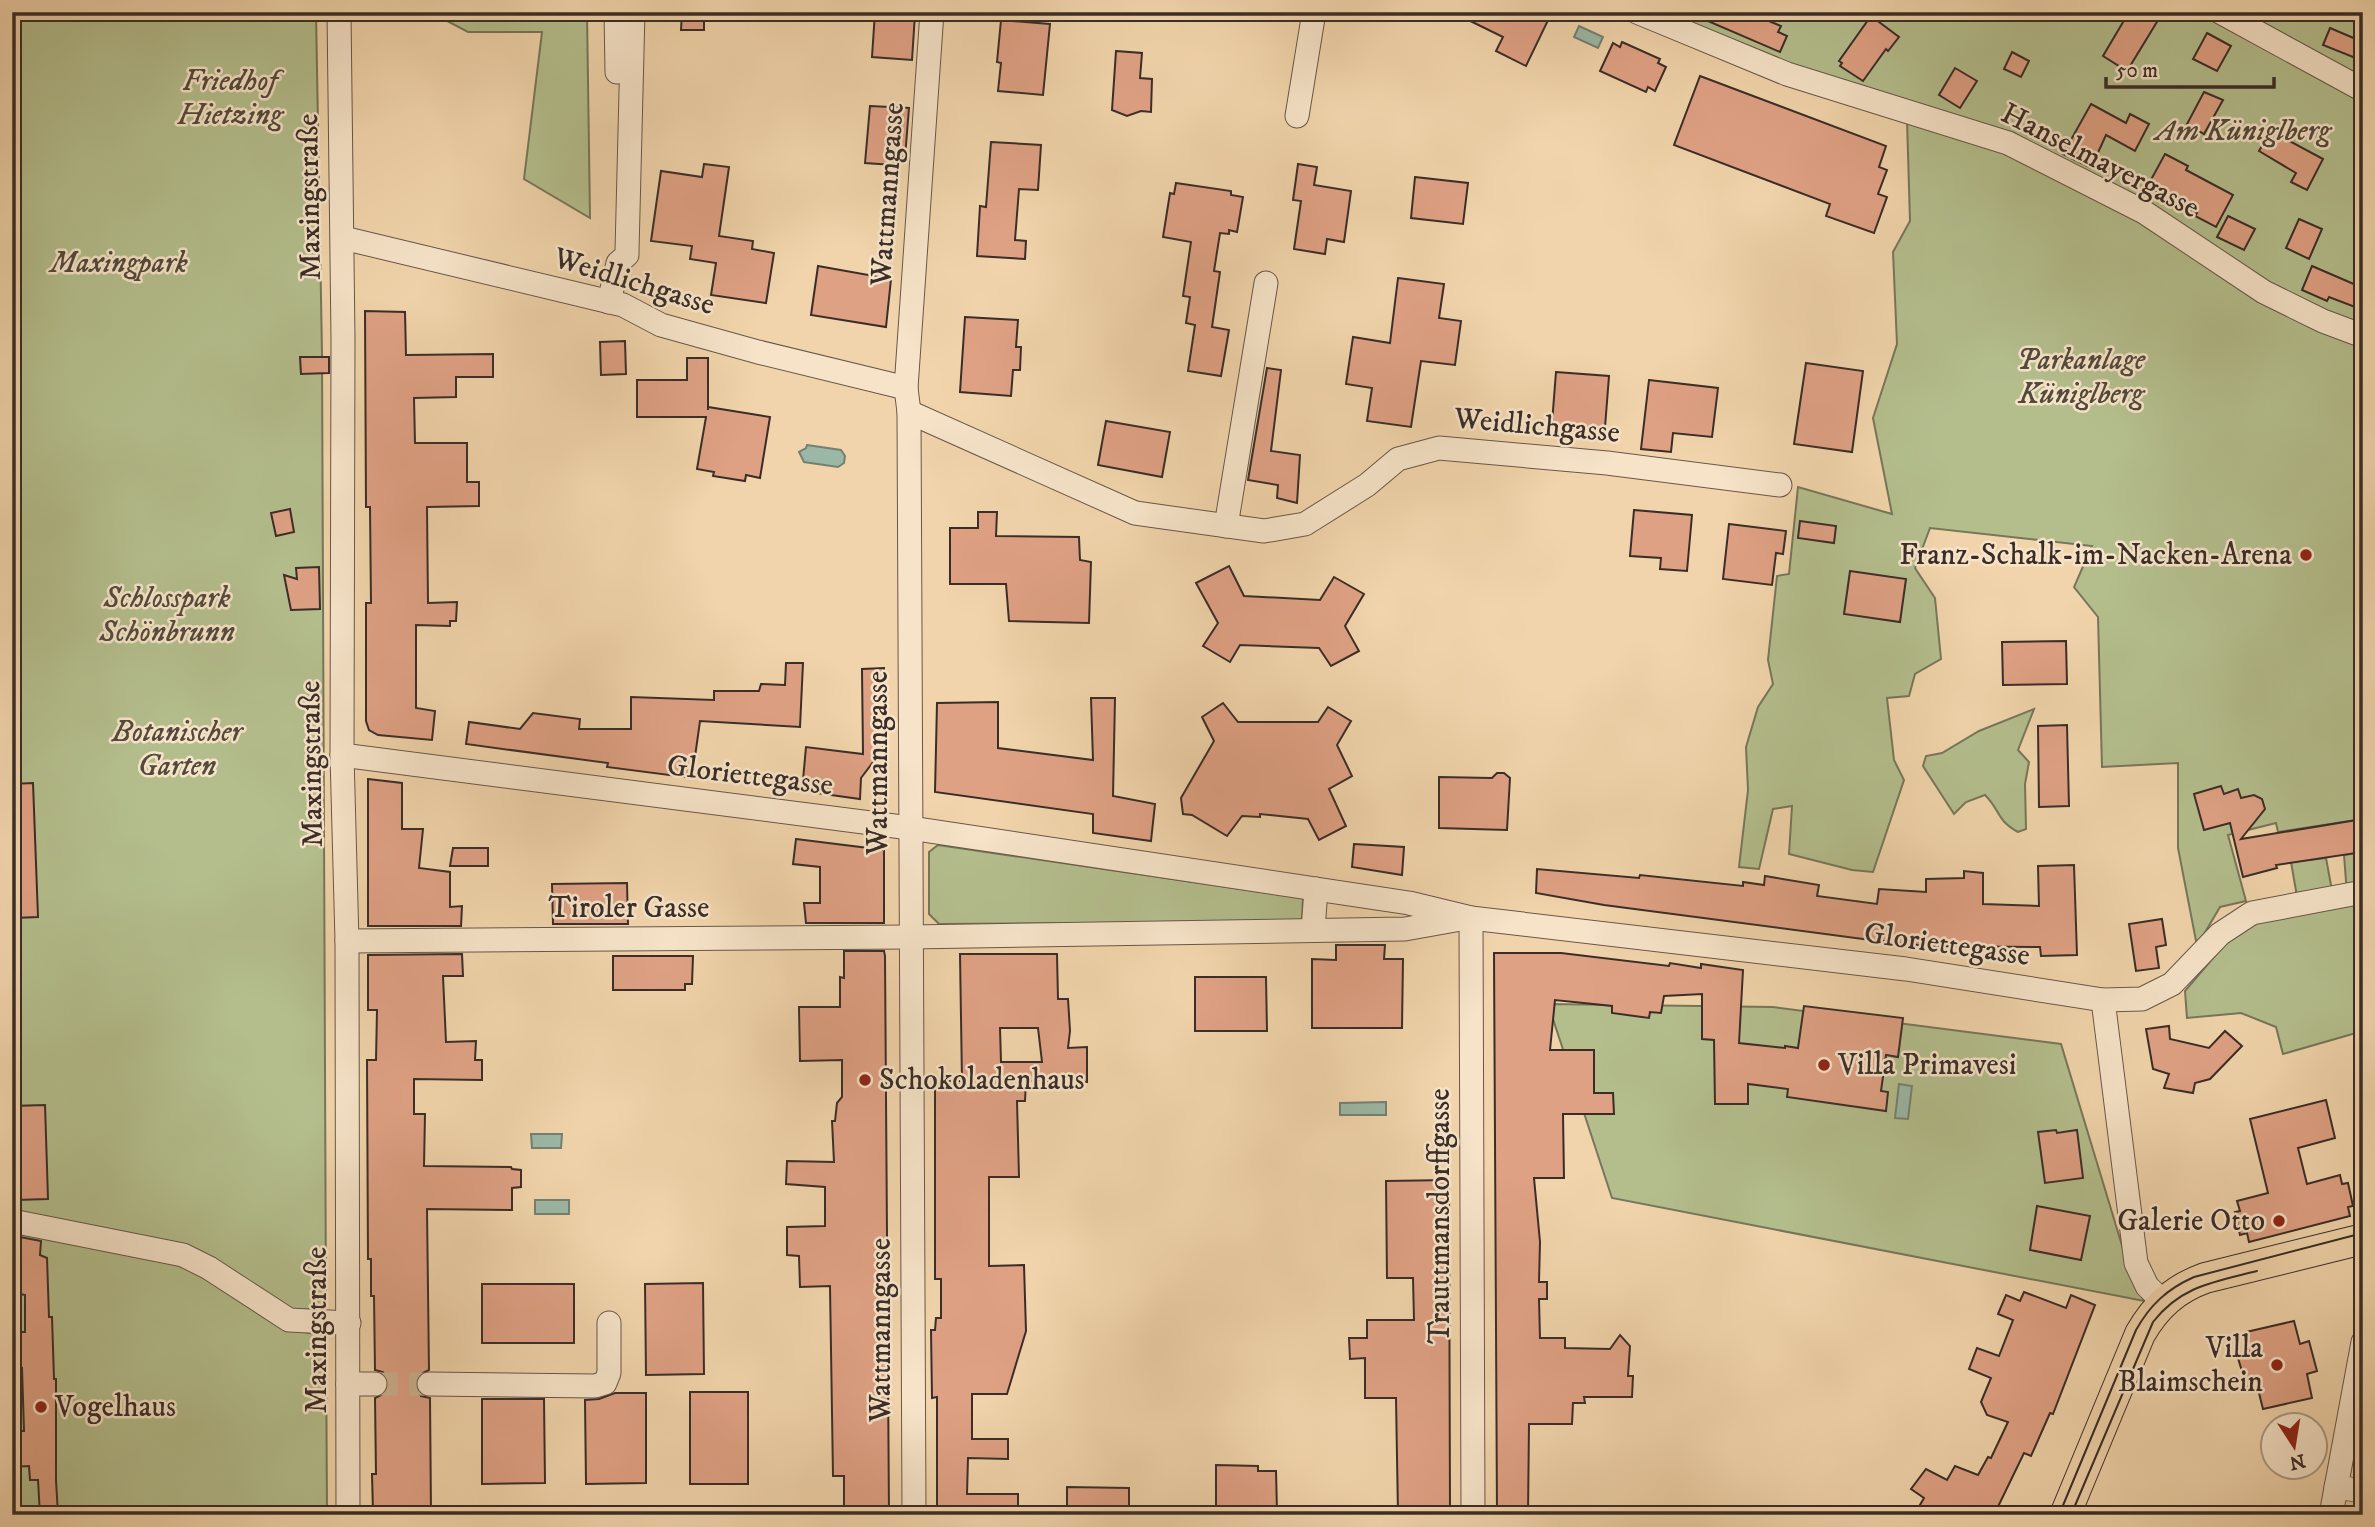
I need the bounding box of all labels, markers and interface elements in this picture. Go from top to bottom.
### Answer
scale bar [2106,46,2274,90]
text: 50 m [2116,58,2158,84]
park label: Friedhof Hietzing [176,63,285,134]
street label: Hanselmayergasse [1995,95,2205,227]
street label: Wattmanngasse [863,101,913,288]
street label: Maxingstraße [290,113,330,281]
park label: Am Küniglberg [2153,113,2333,150]
street label: Weidlichgasse [548,240,719,324]
park label: Maxingpark [48,245,188,282]
park label: Parkanlage Küniglberg [2017,342,2146,413]
street label: Weidlichgasse [1452,400,1621,452]
place label: Franz-Schalk-im-Nacken-Arena [1899,537,2292,574]
marker: Franz-Schalk-im-Nacken-Arena [2298,547,2314,563]
park label: Schlosspark Schönbrunn [98,580,235,651]
street label: Wattmanngasse [860,671,897,856]
street label: Maxingstraße [292,680,332,848]
park label: Botanischer Garten [111,714,244,785]
street label: Gloriettegasse [665,747,835,805]
street label: Tiroler Gasse [548,890,710,927]
street label: Gloriettegasse [1862,915,2032,975]
place label: Villa Primavesi [1837,1047,2017,1084]
marker: Villa Primavesi [1816,1057,1832,1073]
place label: Schokoladenhaus [879,1062,1085,1099]
marker: Schokoladenhaus [857,1072,873,1088]
street label: Trauttmansdorffgasse [1422,1088,1459,1344]
place label: Galerie Otto [2117,1203,2265,1240]
marker: Galerie Otto [2271,1213,2287,1229]
street label: Wattmanngasse [863,1238,900,1423]
street label: Maxingstraße [299,1246,336,1414]
place label: Villa Blaimschein [2118,1330,2263,1401]
marker: Villa Blaimschein [2269,1357,2285,1373]
place label: Vogelhaus [54,1389,176,1426]
marker: Vogelhaus [33,1399,49,1415]
north arrow [2260,1412,2330,1482]
text: N [2287,1448,2307,1474]

